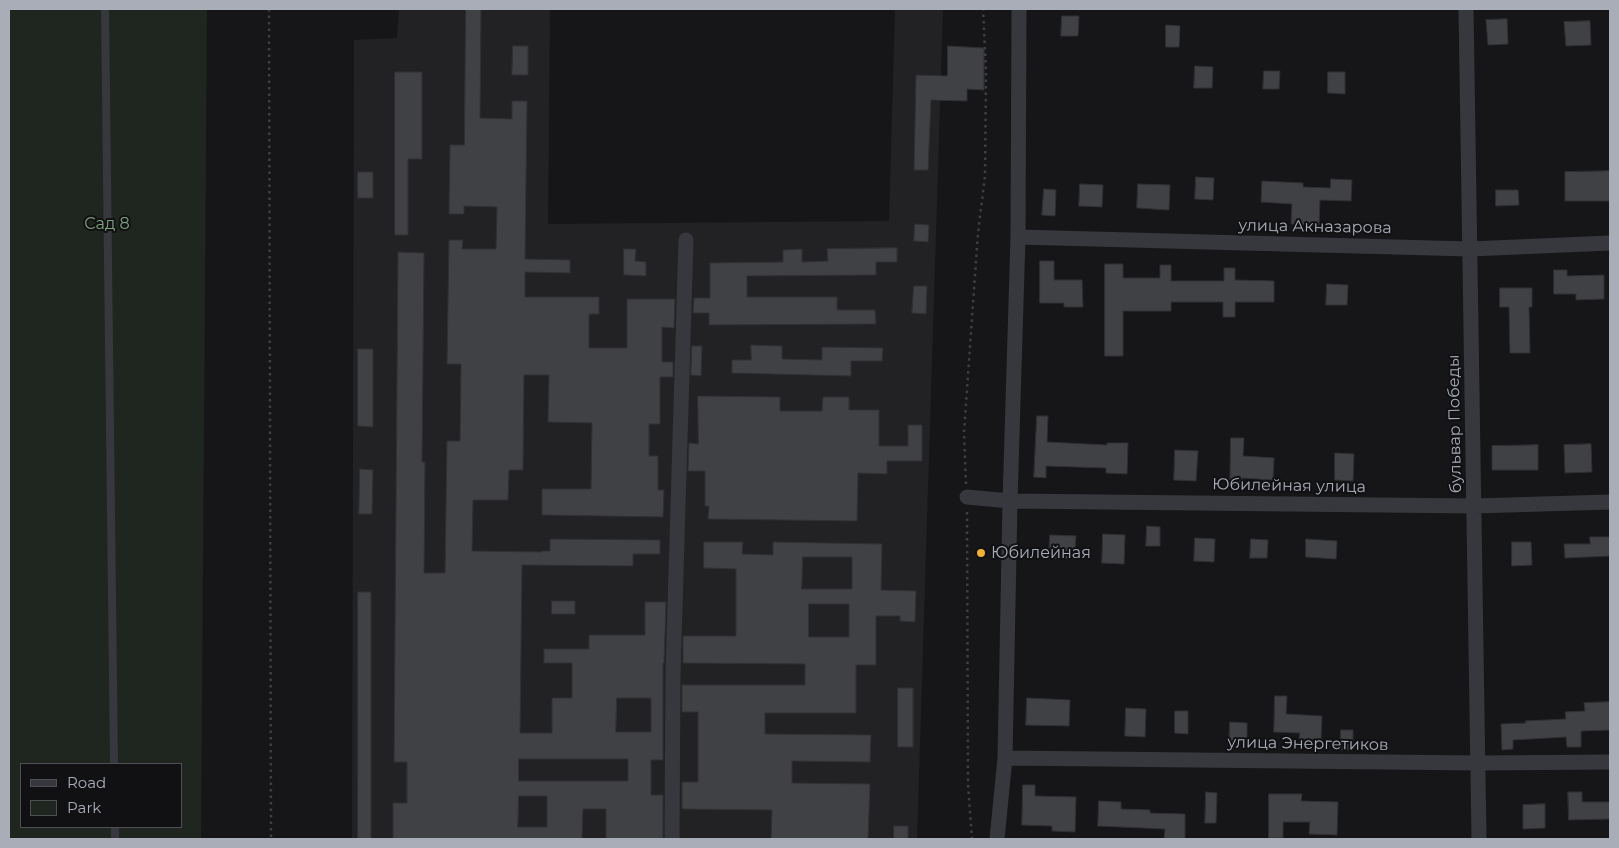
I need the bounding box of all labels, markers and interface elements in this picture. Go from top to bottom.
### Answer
park label: Сад 8 [84,214,130,234]
street label: улица Акназарова [1238,216,1392,238]
street label: бульвар Победы [1444,354,1466,494]
street label: Юбилейная улица [1212,475,1366,497]
place label: Юбилейная [991,543,1091,563]
marker: Юбилейная [975,547,987,559]
street label: улица Энергетиков [1227,733,1389,755]
legend [20,763,182,828]
text: Road [67,773,106,792]
text: Park [67,798,101,817]

